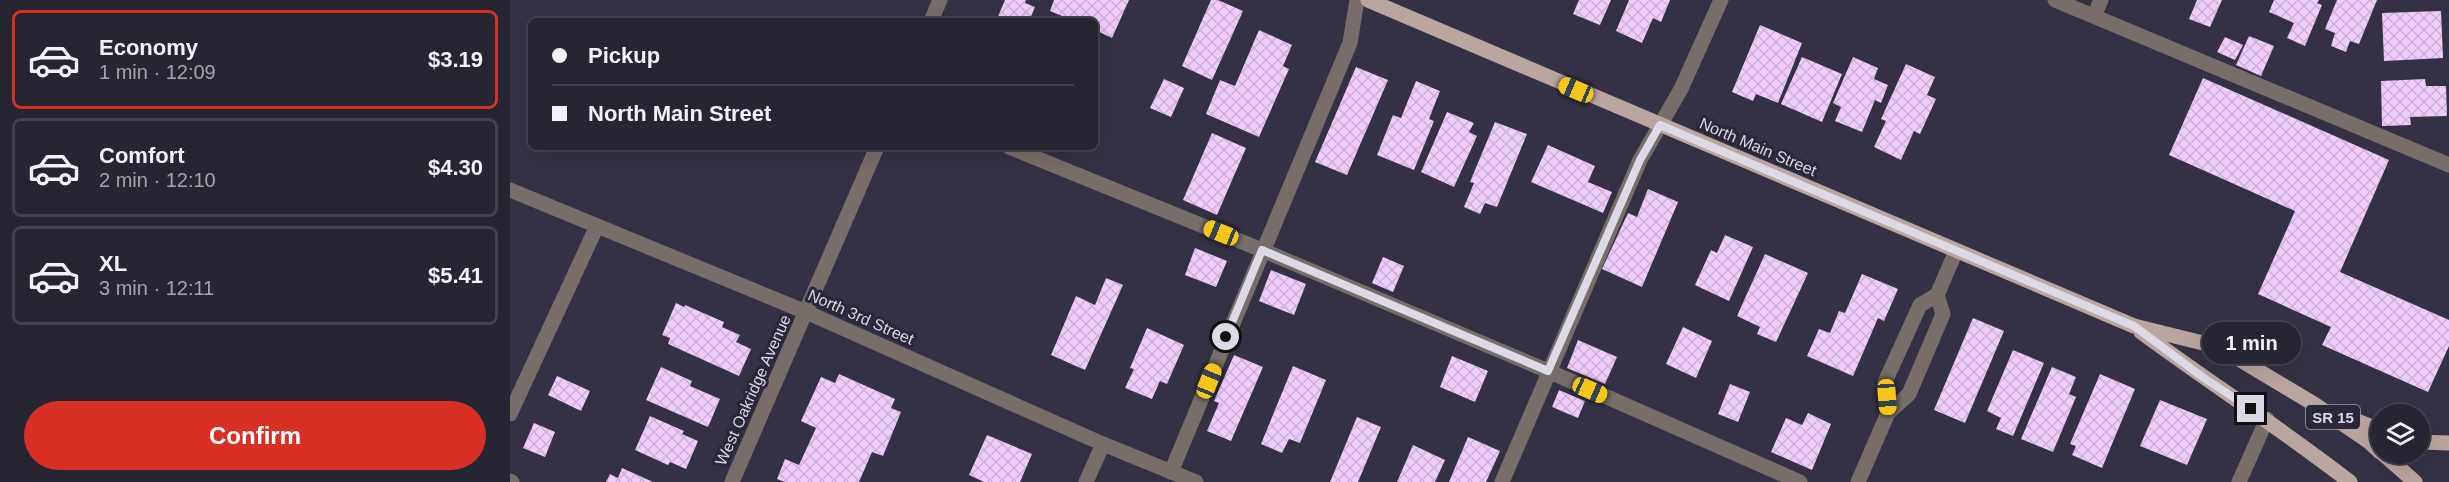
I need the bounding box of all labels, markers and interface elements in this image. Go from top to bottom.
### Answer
icon: car [27,33,81,87]
text: Economy [99,35,198,60]
text: Pickup [588,43,660,68]
text: $3.19 [428,47,483,72]
text: 1 min · 12:09 [99,61,216,83]
car [1556,75,1596,105]
text: North Main Street [588,101,771,126]
street label: North Main Street [1697,115,1820,180]
icon: car [27,141,81,195]
text: Comfort [99,143,185,168]
text: $4.30 [428,155,483,180]
text: 2 min · 12:10 [99,169,216,191]
car [1201,218,1241,248]
icon: car [27,249,81,303]
text: XL [99,251,127,276]
text: $5.41 [428,263,483,288]
text: 3 min · 12:11 [99,277,214,299]
street label: North 3rd Street [806,286,917,348]
street label: West Oakridge Avenue [712,312,794,468]
callout: 1 min [2202,322,2300,364]
route start [1212,323,1239,350]
text: 1 min [2225,332,2278,354]
car [1194,361,1224,401]
car [1570,374,1610,406]
car [1877,378,1897,416]
route end [2237,395,2264,422]
button: Confirm [24,401,486,470]
map controls [2370,404,2430,464]
button: layers [2370,404,2430,464]
road number: SR 15 [2306,405,2360,429]

